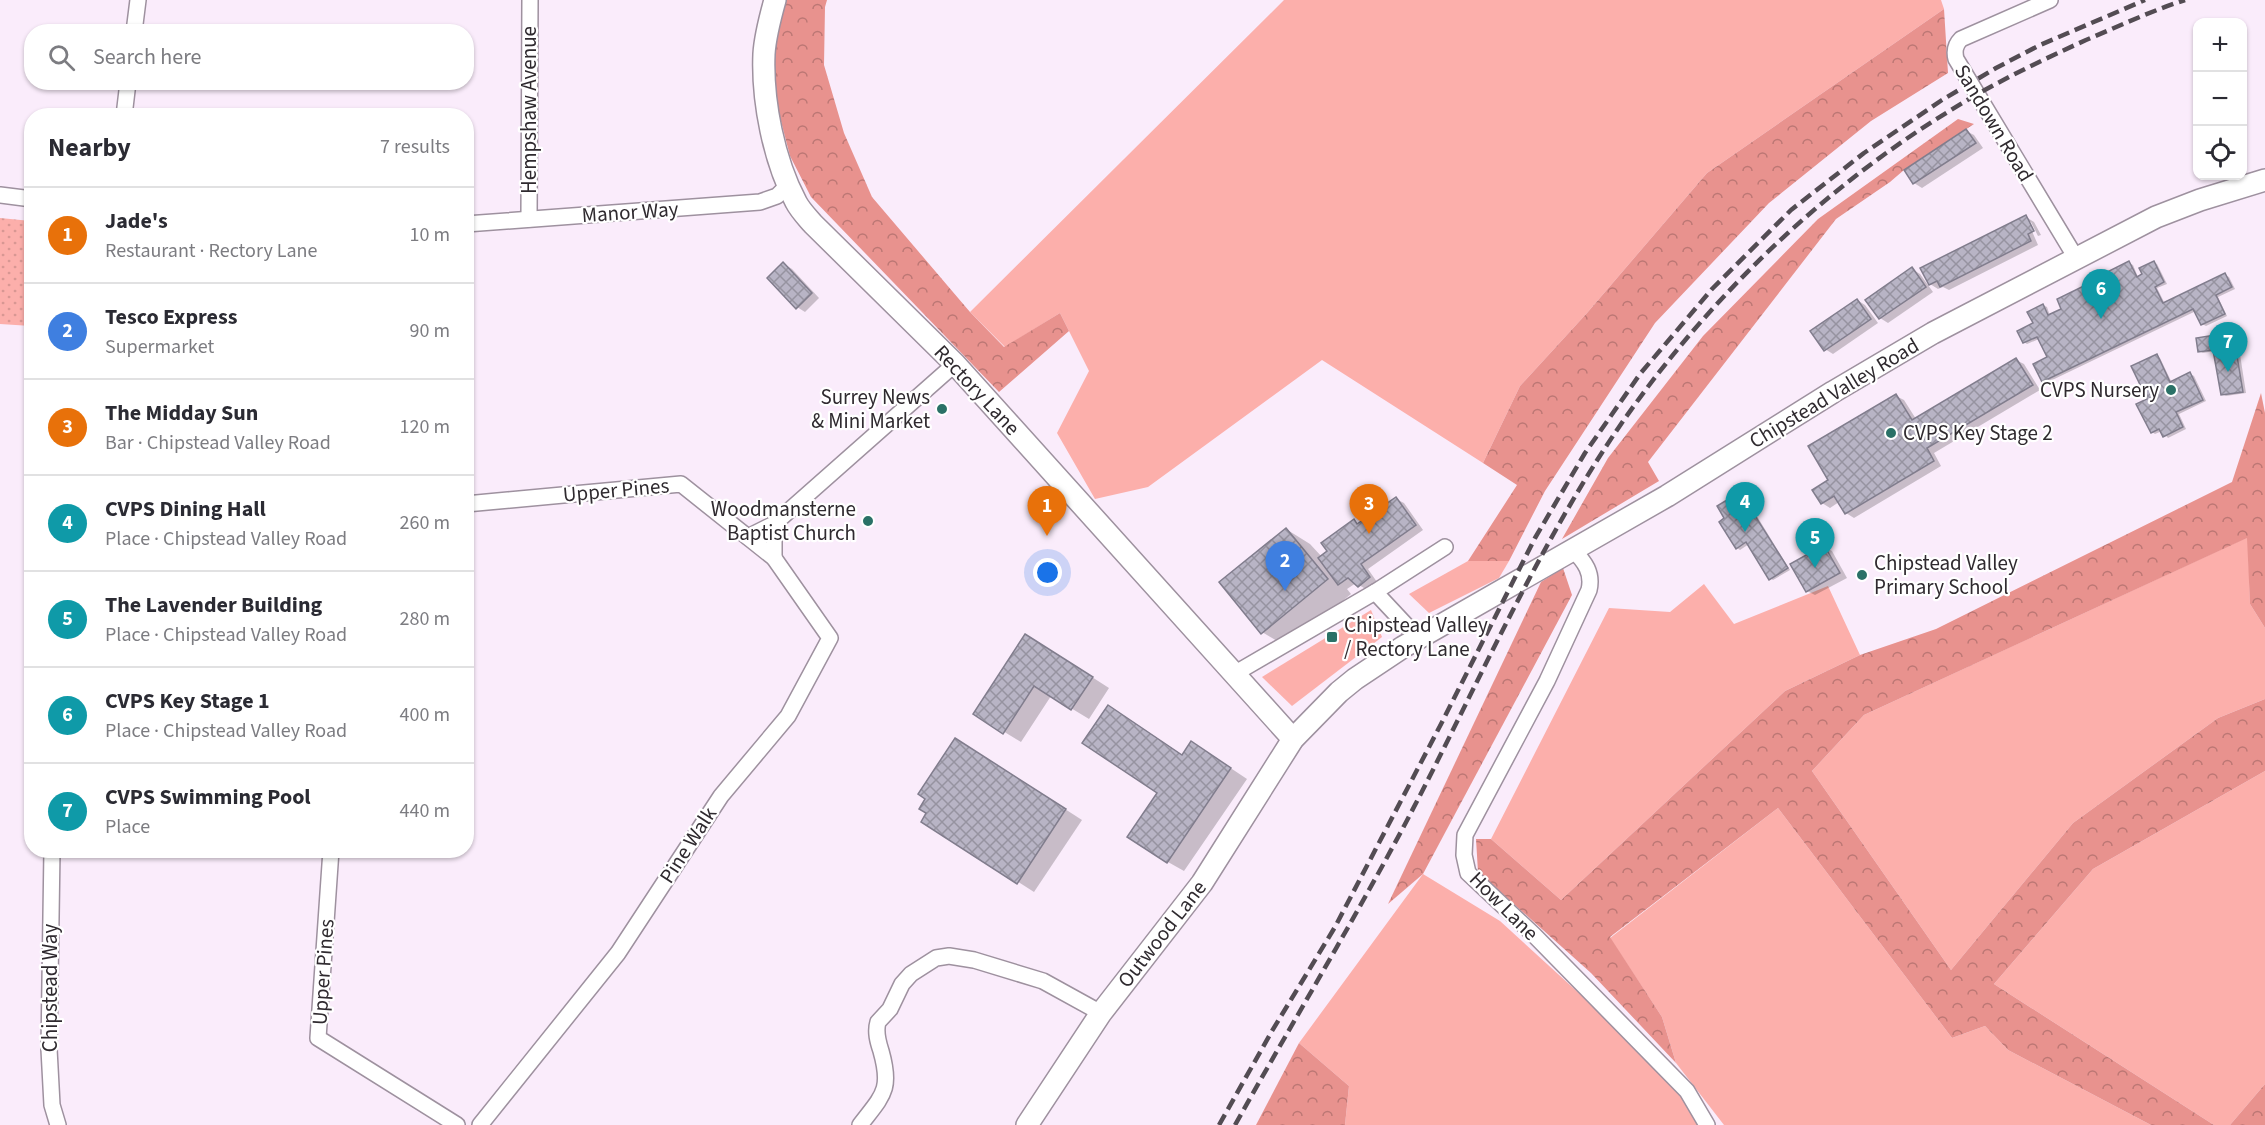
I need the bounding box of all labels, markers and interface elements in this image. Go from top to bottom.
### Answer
map controls [2193,18,2247,180]
button: + [2193,18,2247,72]
search box [24,24,474,90]
street label: Hempshaw Avenue [514,26,544,194]
icon: search [45,41,78,74]
text: Search here [93,41,201,73]
street label: Sandown Road [1947,59,2041,187]
button: − [2193,72,2247,126]
button: locate [2193,126,2247,180]
text: Nearby [48,129,131,166]
text: 7 results [380,133,450,161]
street label: Manor Way [581,194,679,230]
text: Jade's [105,205,168,237]
text: 1 [62,221,73,249]
text: 10 m [410,221,450,249]
text: Restaurant · Rectory Lane [105,237,317,265]
pin: 6 [2082,270,2120,319]
text: Tesco Express [105,301,237,333]
text: 2 [62,317,73,345]
text: 90 m [410,317,450,345]
pin: 7 [2208,322,2248,372]
street label: Chipstead Valley Road [1743,330,1925,456]
text: Supermarket [105,333,214,361]
street label: Rectory Lane [927,338,1027,442]
place label: CVPS Nursery [2040,375,2159,405]
place label: Surrey News & Mini Market [811,382,930,436]
marker: CVPS Nursery [2164,383,2178,397]
text: The Midday Sun [105,397,258,429]
marker: Surrey News & Mini Market [935,402,949,416]
text: 3 [62,413,73,441]
text: 120 m [400,413,450,441]
place label: CVPS Key Stage 2 [1903,418,2053,448]
marker: CVPS Key Stage 2 [1884,426,1898,440]
text: Bar · Chipstead Valley Road [105,429,331,457]
street label: Upper Pines [562,470,671,510]
pin: 4 [1726,482,1764,532]
pin: 3 [1350,484,1388,534]
pin: 1 [1028,486,1066,536]
text: CVPS Dining Hall [105,493,266,525]
place label: Woodmansterne Baptist Church [711,494,856,548]
text: 4 [62,509,73,537]
text: 260 m [400,509,450,537]
marker: Woodmansterne Baptist Church [861,514,875,528]
pin: 5 [1796,518,1834,568]
text: Place · Chipstead Valley Road [105,525,347,553]
pin: 2 [1266,542,1304,591]
place label: Chipstead Valley Primary School [1874,548,2018,602]
your location [1033,558,1062,587]
marker: Chipstead Valley Primary School [1855,568,1869,582]
text: The Lavender Building [105,589,322,621]
text: 5 [62,605,73,633]
text: 280 m [400,605,450,633]
place label: Chipstead Valley / Rectory Lane [1344,610,1488,664]
text: Place · Chipstead Valley Road [105,621,347,649]
marker: Chipstead Valley / Rectory Lane [1325,630,1339,644]
text: CVPS Key Stage 1 [105,685,270,717]
text: 6 [62,701,73,729]
text: 400 m [400,701,450,729]
text: Place · Chipstead Valley Road [105,717,347,745]
text: CVPS Swimming Pool [105,781,311,813]
text: 7 [62,797,73,825]
text: 440 m [400,797,450,825]
street label: Pine Walk [652,800,724,889]
text: Place [105,813,150,841]
street label: How Lane [1463,865,1545,947]
street label: Outwood Lane [1111,874,1213,994]
street label: Upper Pines [304,918,342,1026]
street label: Chipstead Way [35,924,65,1052]

